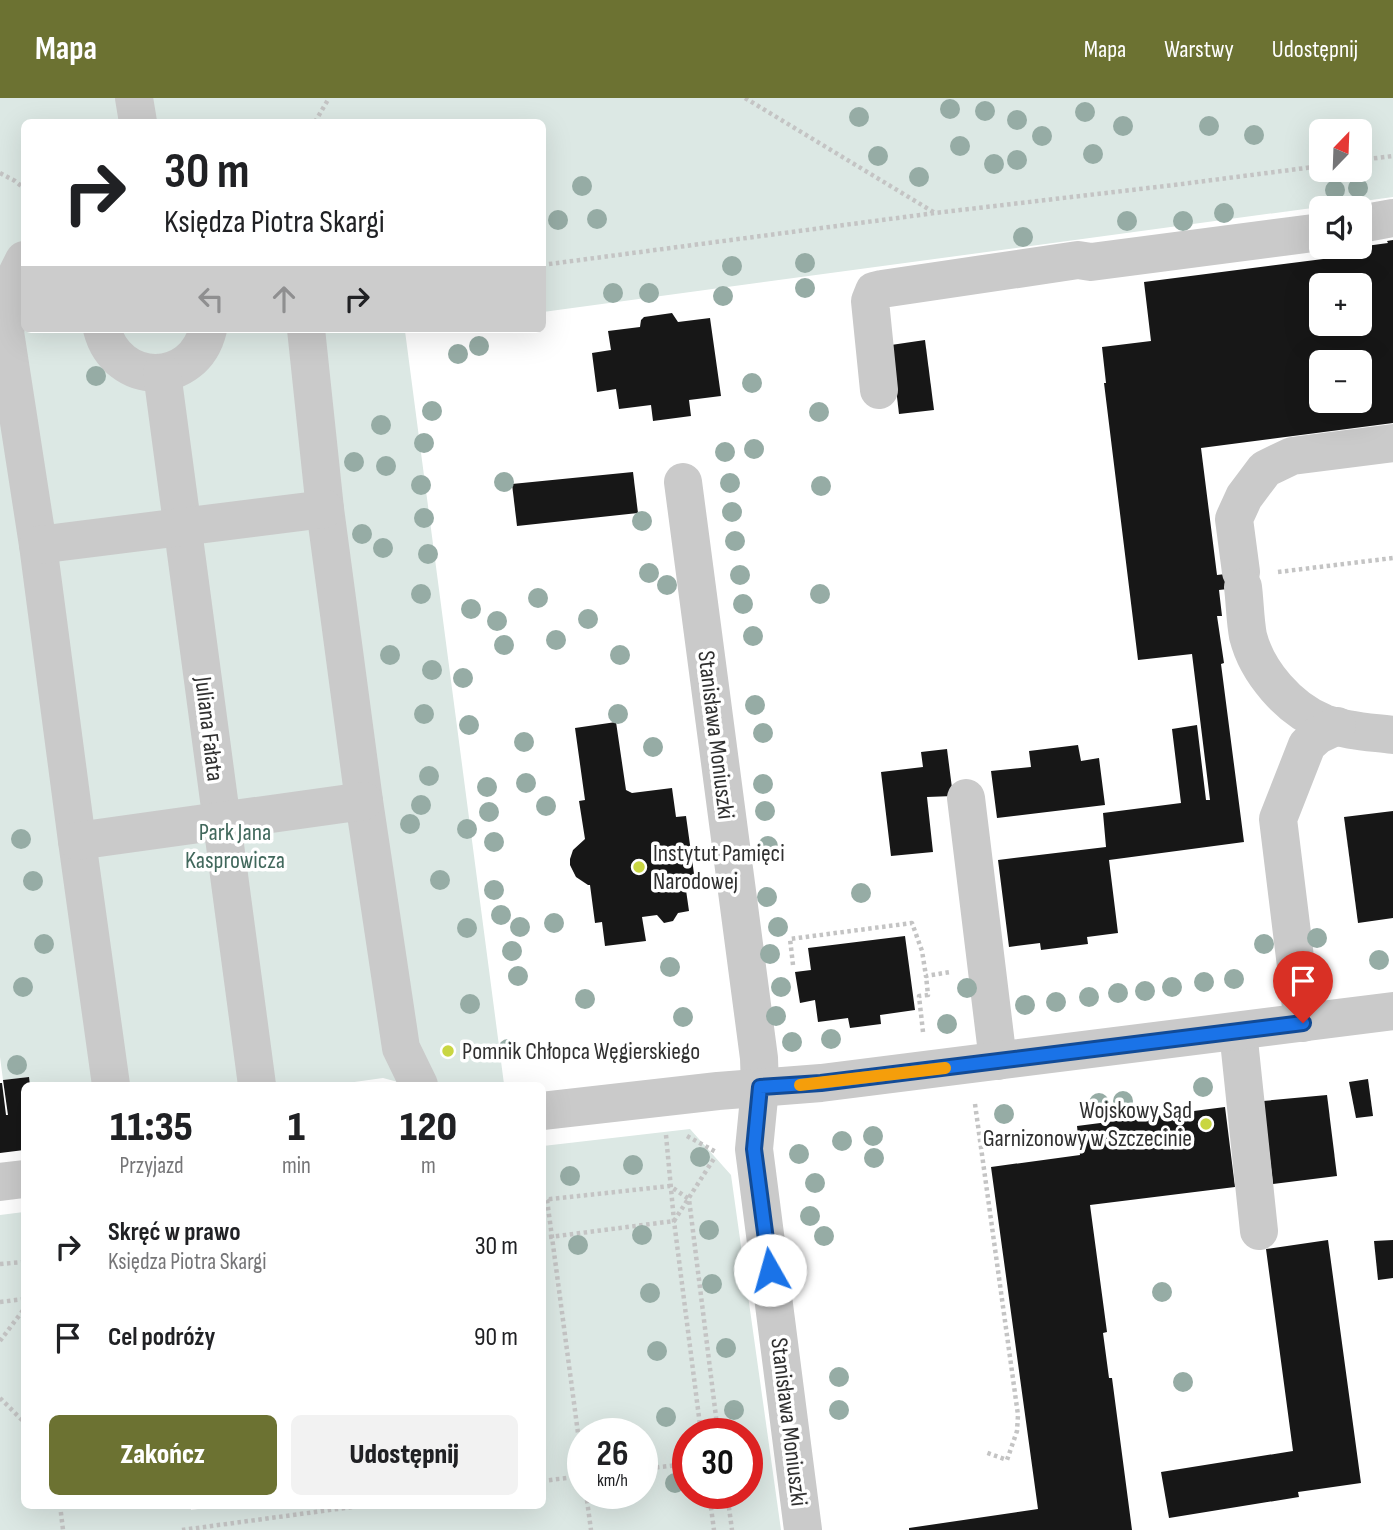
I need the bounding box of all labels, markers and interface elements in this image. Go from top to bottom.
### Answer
text: Mapa [35,29,97,69]
text: Mapa [1084,35,1126,64]
text: Warstwy [1164,35,1234,64]
text: Udostępnij [1272,35,1358,64]
north arrow [1309,119,1372,182]
map controls [1309,119,1372,413]
text: 30 m [164,143,249,202]
icon: right [49,147,140,238]
button: sound [1309,196,1372,259]
text: Księdza Piotra Skargi [164,203,385,242]
button: + [1309,273,1372,336]
icon: left [192,280,230,318]
icon: ahead [265,280,303,318]
icon: right [338,280,376,318]
button: − [1309,350,1372,413]
street label: Stanisława Moniuszki [691,649,741,821]
street label: Juliana Fałata [188,674,230,783]
park label: Park Jana Kasprowicza [185,818,285,875]
place label: Instytut Pamięci Narodowej [653,839,785,896]
marker: Instytut Pamięci Narodowej [631,859,647,875]
pin [1273,951,1333,1023]
icon: arrive [1284,962,1322,1000]
place label: Pomnik Chłopca Węgierskiego [462,1037,700,1066]
marker: Pomnik Chłopca Węgierskiego [440,1043,456,1059]
place label: Wojskowy Sąd Garnizonowy w Szczecinie [983,1096,1192,1153]
text: 11:35 [110,1102,193,1153]
text: 1 [288,1102,305,1153]
text: 120 [400,1102,457,1153]
marker: Wojskowy Sąd Garnizonowy w Szczecinie [1198,1116,1214,1132]
text: Przyjazd [119,1152,184,1180]
text: min [282,1152,311,1180]
text: m [421,1152,436,1180]
text: Skręć w prawo [108,1217,241,1248]
icon: right [49,1228,87,1266]
text: 30 m [475,1231,518,1262]
position arrow [733,1233,807,1307]
text: Księdza Piotra Skargi [108,1248,267,1276]
icon: arrive [49,1319,87,1357]
text: Cel podróży [108,1322,215,1353]
text: 90 m [474,1322,518,1353]
street label: Stanisława Moniuszki [764,1336,814,1508]
button: Zakończ [49,1415,277,1495]
button: Udostępnij [291,1415,518,1495]
speed limit sign: 30 [672,1418,763,1509]
text: 26 [597,1433,628,1476]
text: km/h [597,1470,628,1491]

